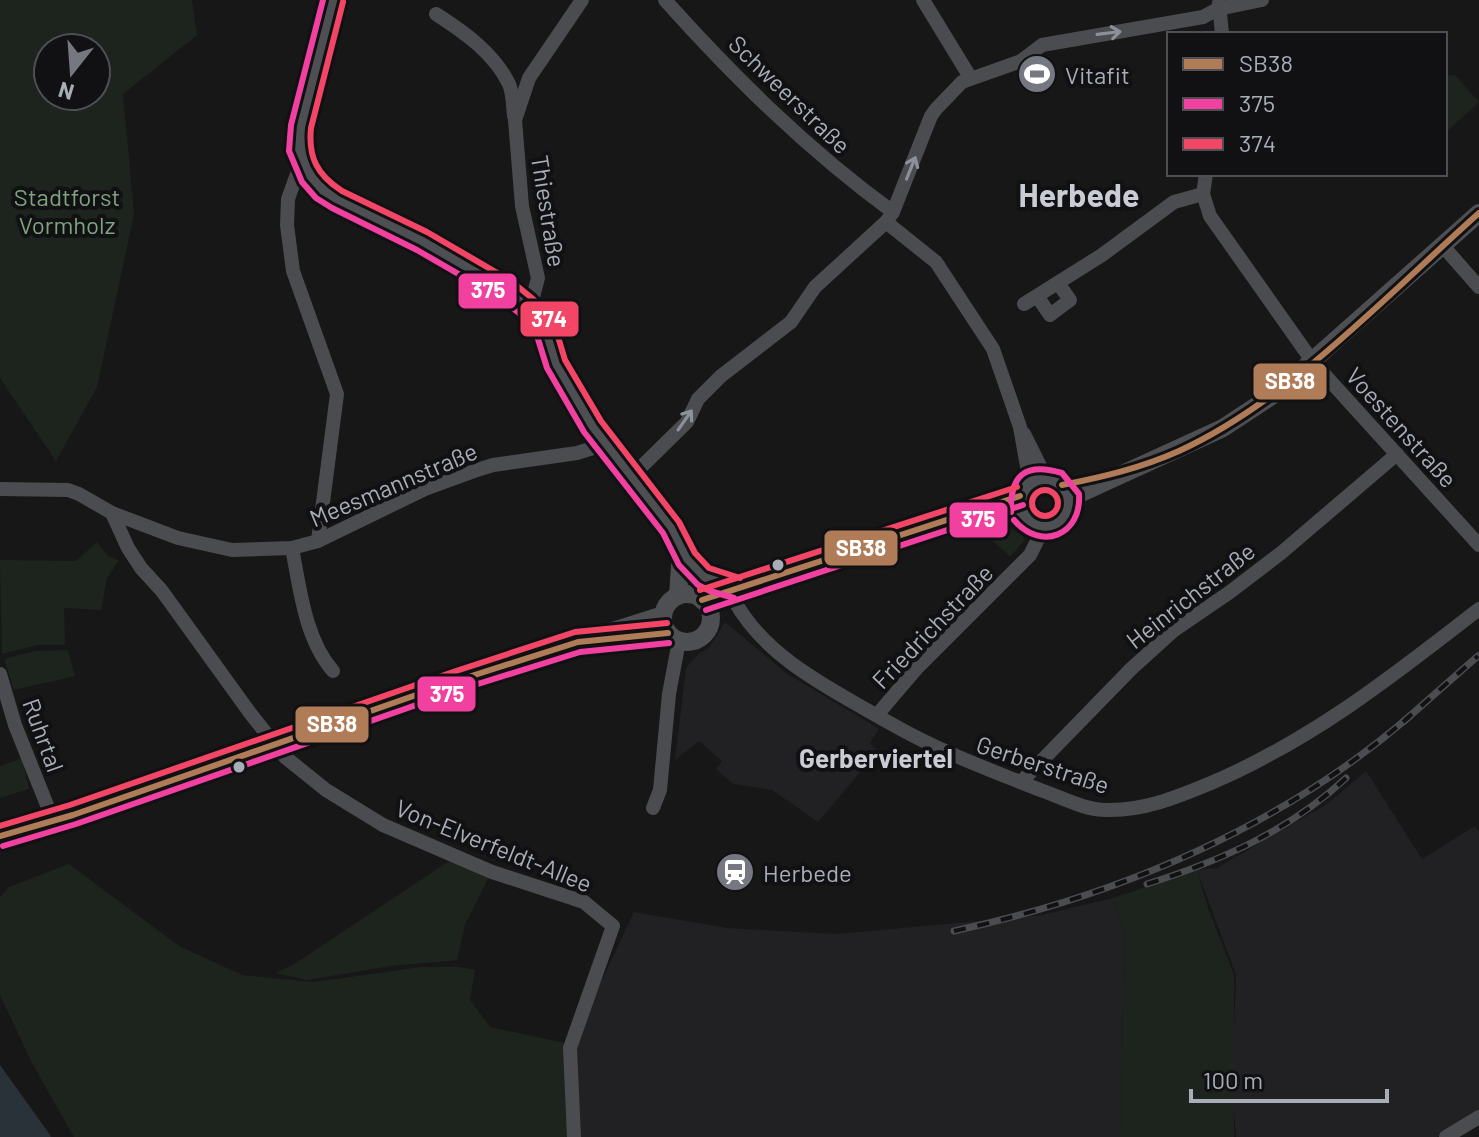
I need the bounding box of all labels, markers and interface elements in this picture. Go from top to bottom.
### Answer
one-way arrow [1096,25,1122,40]
street label: Schweerstraße [723,29,857,159]
north arrow [32,32,112,112]
legend [1167,32,1447,176]
text: SB38 [1239,48,1293,77]
sports icon: Vitafit [1016,53,1058,95]
place label: Vitafit [1065,60,1130,89]
text: N [55,78,77,107]
text: 375 [1239,88,1275,117]
text: 374 [1239,128,1276,157]
street label: Thiestraße [526,153,572,269]
one-way arrow [904,156,919,181]
district label: Herbede [1019,175,1139,213]
park label: Stadtforst Vormholz [14,182,120,239]
line badge: 375 [457,272,518,310]
text: 375 [471,276,505,302]
line badge: 374 [519,300,580,338]
text: 374 [531,305,567,331]
street label: Voestenstraße [1341,361,1463,493]
line badge: SB38 [1252,362,1328,401]
text: SB38 [1265,367,1315,393]
one-way arrow [676,410,693,431]
street label: Meesmannstraße [305,436,481,532]
line badge: 375 [948,501,1009,539]
text: 375 [961,505,995,531]
line badge: SB38 [823,529,899,567]
text: SB38 [836,534,886,560]
street label: Heinrichstraße [1120,536,1260,654]
unlabelled marker [770,557,786,573]
street label: Friedrichstraße [865,558,999,694]
line badge: 375 [416,675,477,713]
text: 375 [430,680,464,706]
street label: Ruhrtal [17,694,71,776]
line badge: SB38 [294,705,370,744]
text: SB38 [307,710,357,736]
street label: Gerberstraße [973,729,1113,799]
district label: Gerberviertel [799,742,953,773]
unlabelled marker [231,759,247,775]
street label: Von-Elverfeldt-Allee [392,792,596,898]
station icon: Herbede [714,851,756,893]
place label: Herbede [763,858,852,887]
scale bar [1191,1053,1387,1103]
text: 100 m [1203,1065,1263,1094]

